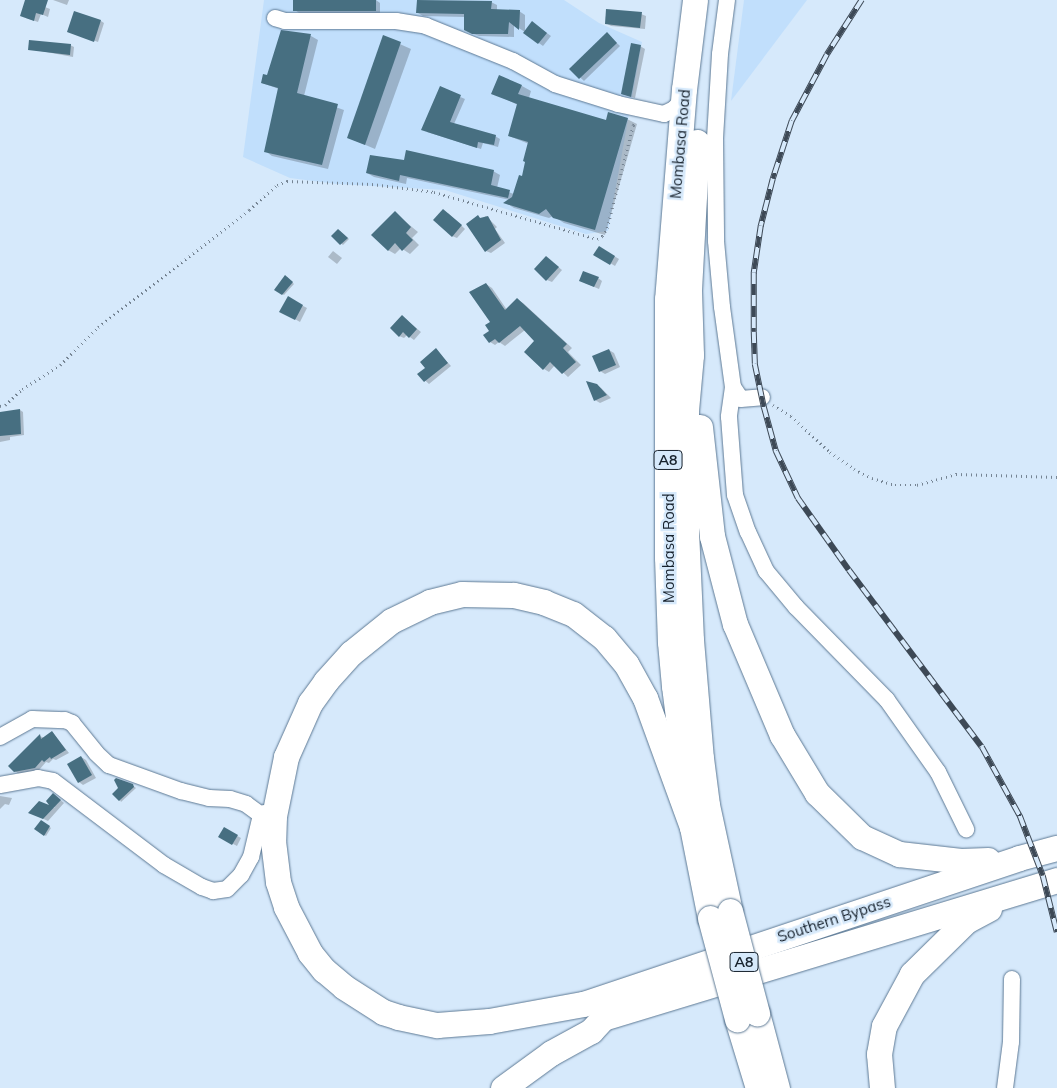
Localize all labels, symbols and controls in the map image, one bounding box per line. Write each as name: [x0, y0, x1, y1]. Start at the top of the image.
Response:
street label: Mombasa Road: [666, 89, 694, 199]
road number: A8: [653, 448, 683, 472]
street label: Mombasa Road: [660, 493, 678, 603]
street label: Southern Bypass: [775, 892, 893, 946]
road number: A8: [729, 950, 759, 974]

